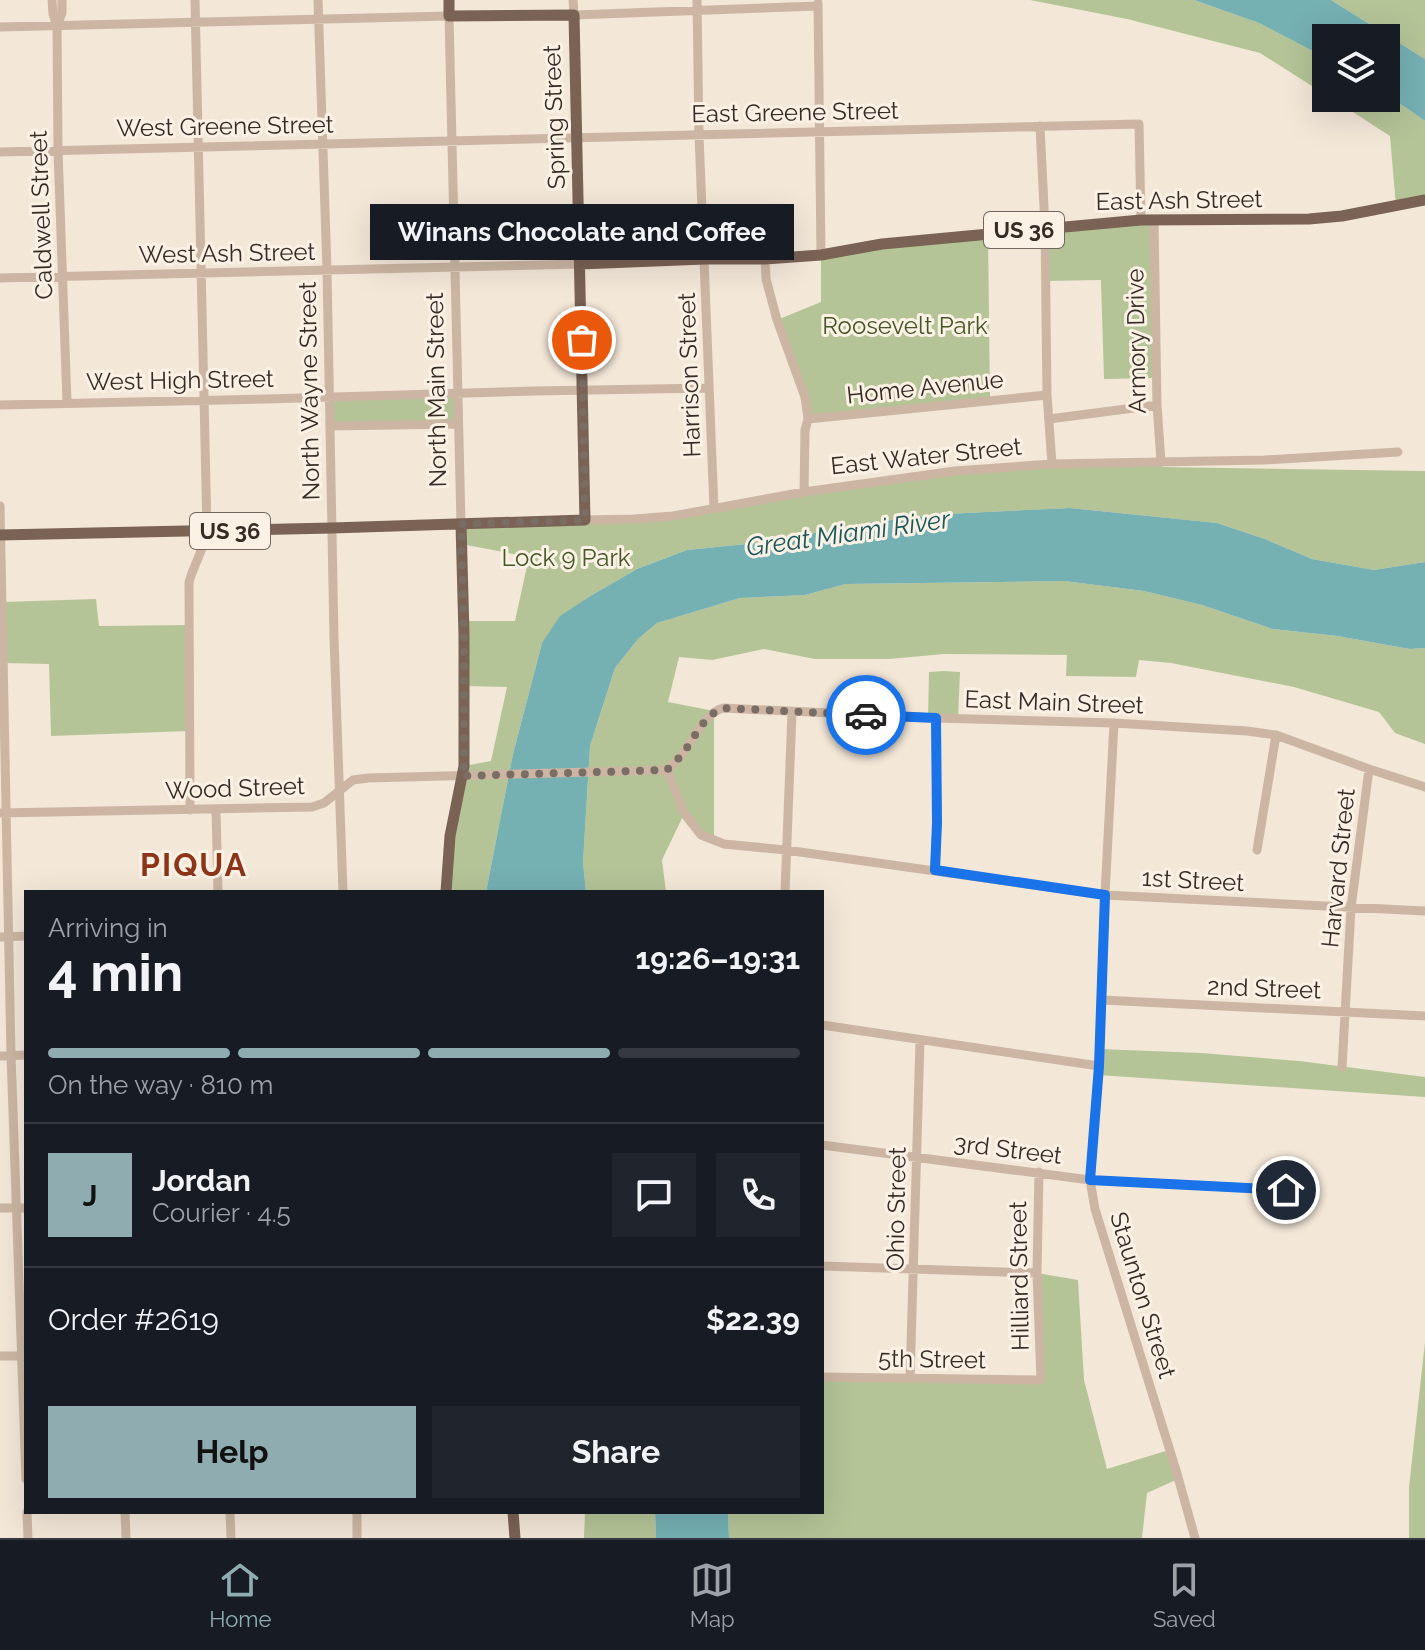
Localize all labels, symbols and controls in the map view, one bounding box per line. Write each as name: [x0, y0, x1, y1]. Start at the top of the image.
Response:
map controls: [1312, 24, 1400, 112]
button: layers: [1312, 24, 1400, 112]
street label: Spring Street: [537, 44, 571, 190]
street label: East Greene Street: [691, 96, 899, 128]
street label: West Greene Street: [116, 110, 334, 142]
street label: Caldwell Street: [24, 130, 58, 300]
street label: East Ash Street: [1095, 184, 1263, 216]
callout: Winans Chocolate and Coffee: [370, 204, 794, 260]
road number: US 36: [984, 212, 1064, 248]
text: Winans Chocolate and Coffee: [398, 217, 766, 247]
street label: West Ash Street: [138, 237, 316, 269]
street label: Armory Drive: [1120, 268, 1152, 414]
street label: North Wayne Street: [293, 281, 325, 501]
street label: North Main Street: [420, 292, 452, 488]
street label: Harrison Street: [672, 292, 706, 458]
pin: [548, 306, 616, 374]
park label: Roosevelt Park: [822, 311, 988, 340]
icon: bag: [560, 318, 604, 362]
street label: West High Street: [86, 364, 274, 396]
street label: Home Avenue: [845, 364, 1005, 410]
street label: East Water Street: [829, 432, 1023, 480]
water label: Great Miami River: [744, 504, 953, 562]
road number: US 36: [190, 513, 270, 549]
park label: Lock 9 Park: [501, 543, 631, 572]
courier: [826, 675, 906, 755]
street label: East Main Street: [964, 684, 1144, 720]
icon: car: [844, 693, 888, 737]
street label: Wood Street: [165, 771, 305, 805]
street label: Harvard Street: [1315, 787, 1361, 949]
district label: PIQUA: [140, 846, 248, 883]
street label: 1st Street: [1141, 863, 1245, 897]
text: Arriving in: [48, 913, 168, 943]
text: 19:26–19:31: [635, 941, 800, 976]
text: 4 min: [48, 942, 183, 1003]
street label: 2nd Street: [1206, 972, 1322, 1004]
text: On the way · 810 m: [48, 1070, 273, 1100]
street label: 3rd Street: [952, 1128, 1064, 1170]
street label: Ohio Street: [880, 1147, 912, 1271]
button: chat: [612, 1153, 696, 1237]
button: phone: [716, 1153, 800, 1237]
pin: [1252, 1156, 1320, 1224]
text: Jordan: [152, 1163, 251, 1198]
icon: home: [1264, 1168, 1308, 1212]
text: J: [83, 1178, 97, 1213]
text: Courier · 4.5: [152, 1198, 291, 1228]
street label: Hilliard Street: [1003, 1201, 1035, 1351]
street label: Staunton Street: [1104, 1208, 1182, 1382]
text: Order #2619: [48, 1302, 219, 1337]
text: $22.39: [706, 1302, 800, 1337]
street label: 5th Street: [878, 1344, 986, 1374]
button: Help: [48, 1406, 416, 1498]
button: Share: [432, 1406, 800, 1498]
tab: Home: [209, 1558, 271, 1632]
tab: Map: [690, 1558, 735, 1632]
tab: Saved: [1153, 1558, 1216, 1632]

